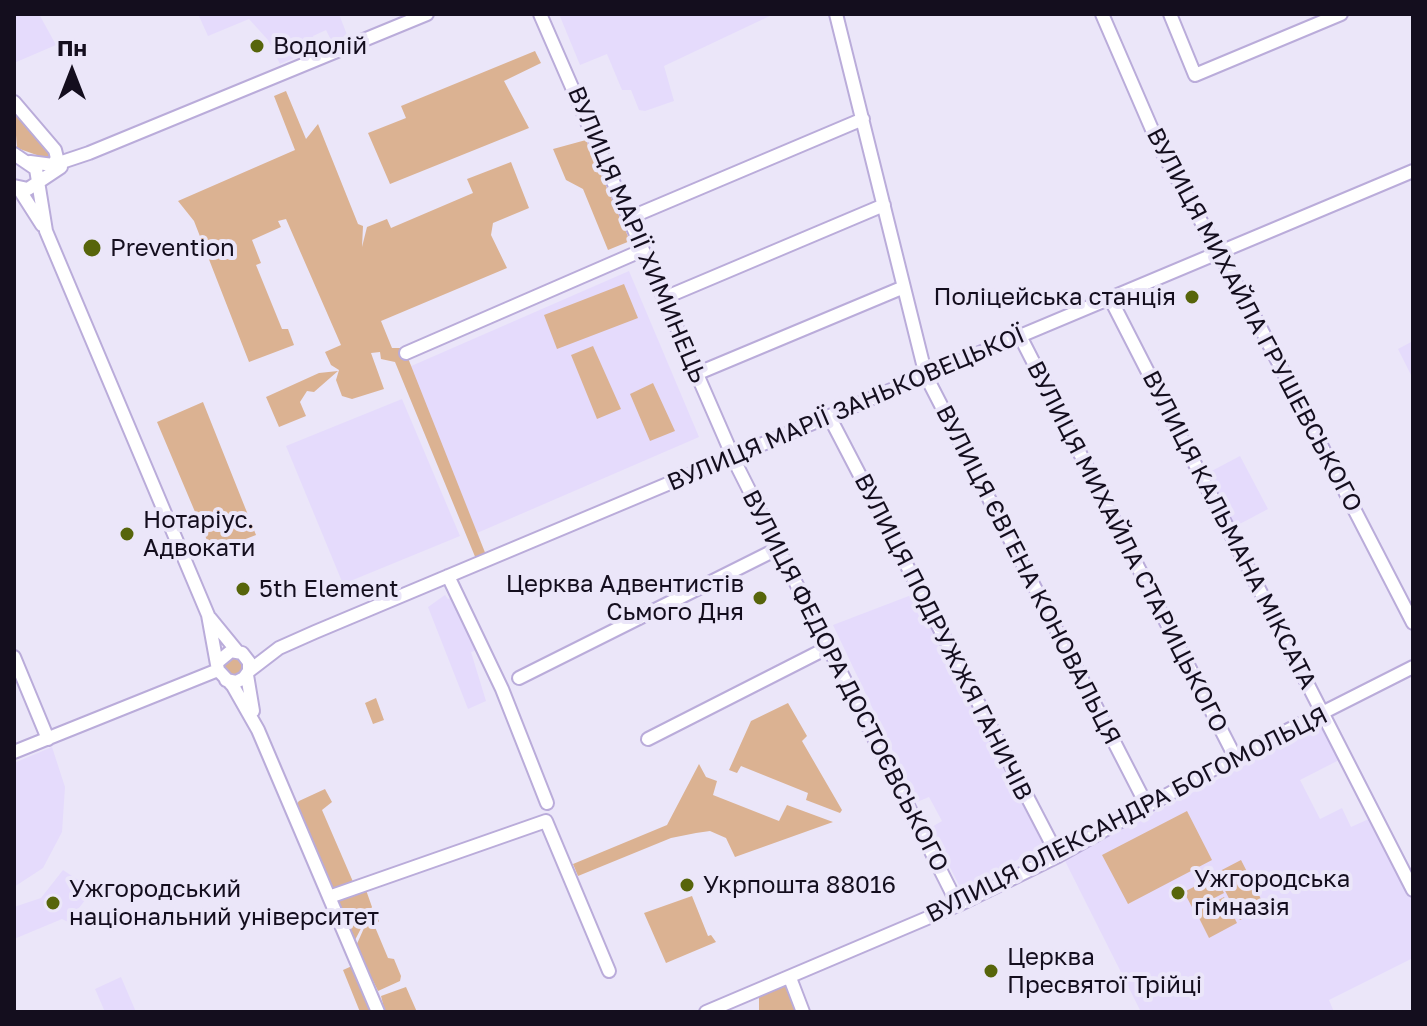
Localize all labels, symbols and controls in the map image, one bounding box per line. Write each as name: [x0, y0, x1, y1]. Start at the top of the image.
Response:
north arrow: [32, 32, 112, 112]
place label: Водолій: [273, 32, 367, 60]
text: Пн: [57, 34, 87, 61]
marker: Водолій: [248, 37, 266, 55]
street label: ВУЛИЦЯ МАРІЇ ХИМИНЕЦЬ: [561, 82, 713, 388]
street label: ВУЛИЦЯ МИХАЙЛА ГРУШЕВСЬКОГО: [1140, 123, 1368, 517]
place label: Prevention: [110, 234, 235, 262]
marker: Prevention: [81, 237, 103, 259]
place label: Поліцейська станція: [934, 283, 1176, 311]
marker: Поліцейська станція: [1183, 288, 1201, 306]
street label: ВУЛИЦЯ МАРІЇ ЗАНЬКОВЕЦЬКОЇ: [663, 321, 1029, 497]
street label: ВУЛИЦЯ МИХАЙЛА СТАРИЦЬКОГО: [1020, 357, 1234, 737]
street label: ВУЛИЦЯ КАЛЬМАНА МІКСАТА: [1136, 366, 1322, 694]
street label: ВУЛИЦЯ ЄВГЕНА КОНОВАЛЬЦЯ: [930, 400, 1126, 750]
street label: ВУЛИЦЯ ПОДРУЖЖЯ ГАНИЧІВ: [848, 469, 1038, 805]
street label: ВУЛИЦЯ ФЕДОРА ДОСТОЄВСЬКОГО: [736, 485, 954, 877]
place label: Нотаріус. Адвокати: [143, 506, 255, 562]
marker: Нотаріус. Адвокати: [118, 525, 136, 543]
place label: Церква Адвентистів Сьмого Дня: [506, 570, 744, 626]
place label: 5th Element: [259, 575, 399, 603]
marker: 5th Element: [234, 580, 252, 598]
marker: Церква Адвентистів Сьмого Дня: [751, 589, 769, 607]
street label: ВУЛИЦЯ ОЛЕКСАНДРА БОГОМОЛЬЦЯ: [922, 701, 1332, 929]
place label: Ужгородська гімназія: [1194, 865, 1350, 921]
place label: Укрпошта 88016: [703, 871, 896, 899]
place label: Ужгородський національний університет: [69, 875, 379, 931]
marker: Укрпошта 88016: [678, 876, 696, 894]
marker: Ужгородська гімназія: [1169, 884, 1187, 902]
marker: Ужгородський національний університет: [44, 894, 62, 912]
place label: Церква Пресвятої Трійці: [1007, 943, 1202, 999]
marker: Церква Пресвятої Трійці: [982, 962, 1000, 980]

